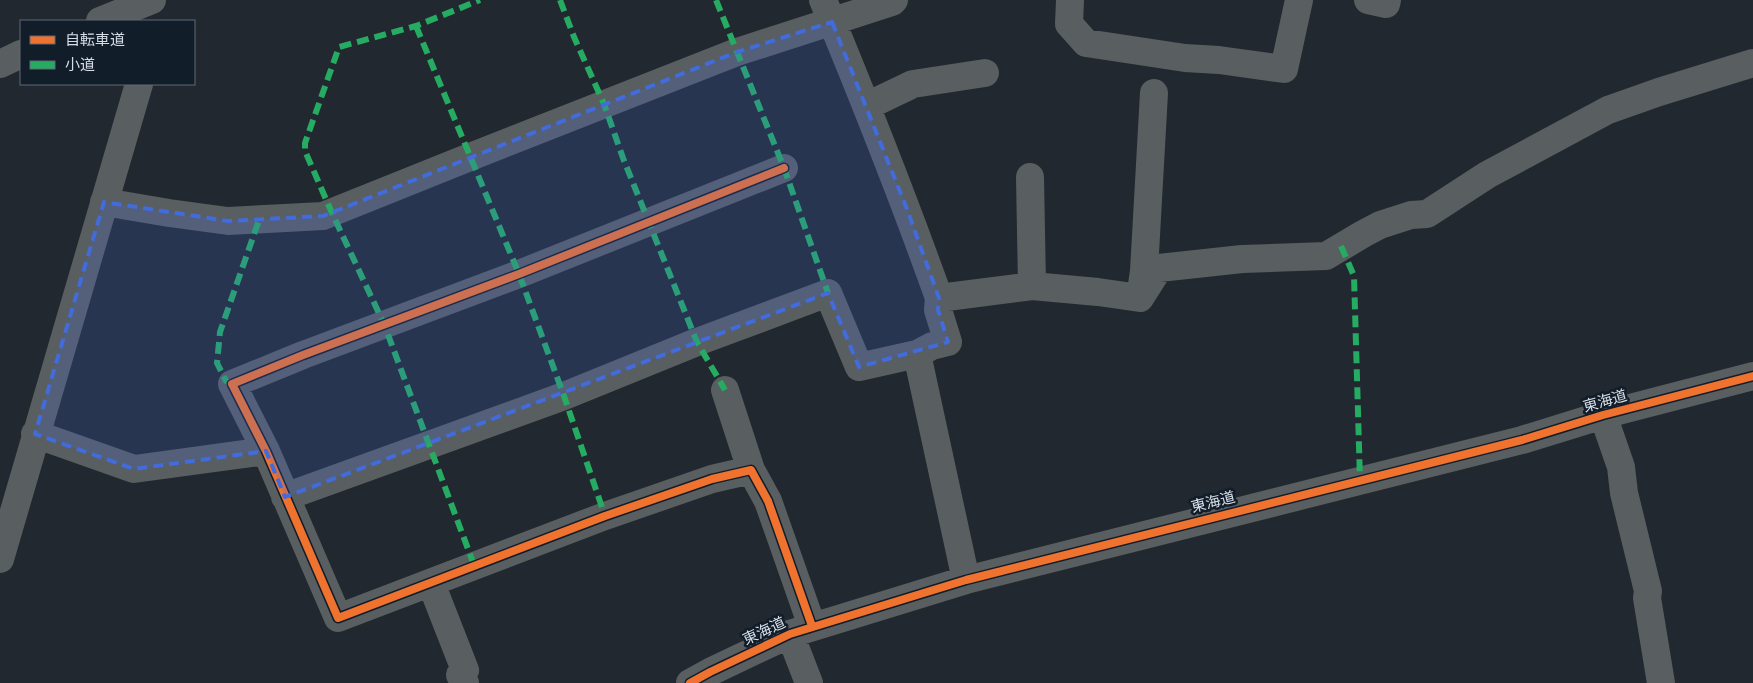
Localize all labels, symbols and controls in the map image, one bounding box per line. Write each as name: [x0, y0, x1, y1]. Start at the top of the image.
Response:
legend: [20, 20, 195, 85]
text: 自転車道: [65, 31, 125, 49]
text: 小道: [65, 56, 95, 74]
street label: 東海道: [1581, 386, 1629, 416]
street label: 東海道: [1189, 488, 1237, 516]
street label: 東海道: [740, 613, 788, 649]

